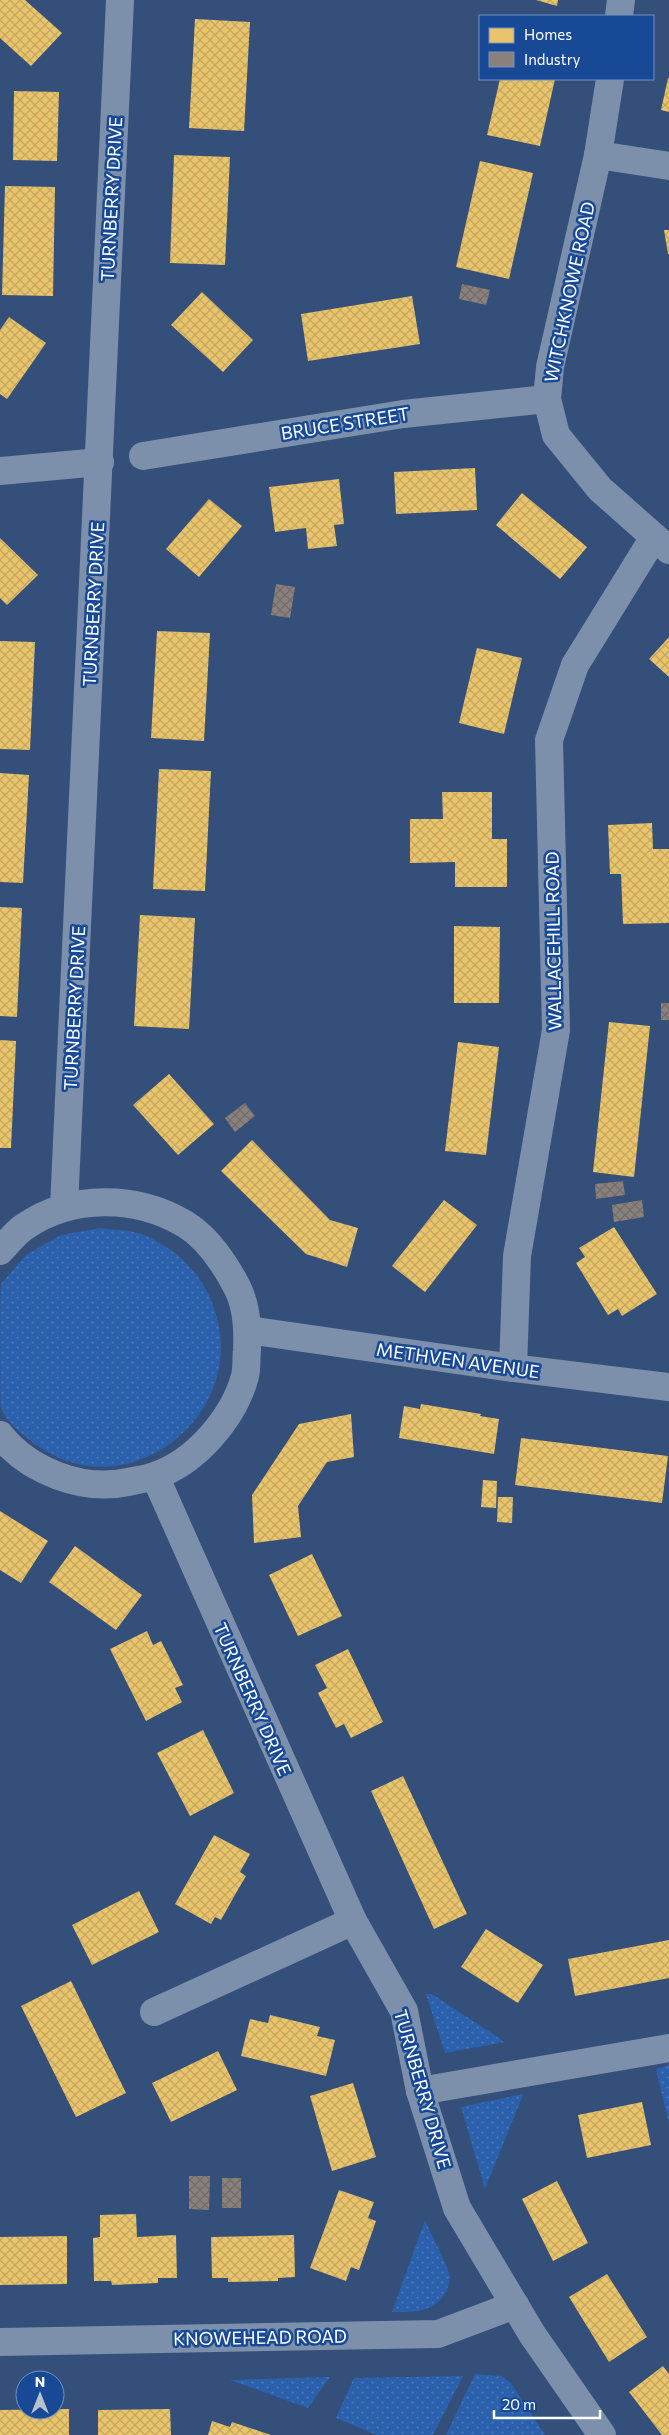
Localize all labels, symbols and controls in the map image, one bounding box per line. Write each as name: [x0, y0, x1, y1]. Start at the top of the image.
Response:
legend: [479, 15, 654, 80]
text: Homes: [524, 25, 572, 43]
text: Industry: [524, 50, 581, 68]
street label: TURNBERRY DRIVE: [96, 116, 126, 282]
street label: WITCHKNOWE ROAD: [539, 200, 599, 384]
street label: BRUCE STREET: [279, 402, 411, 444]
street label: TURNBERRY DRIVE: [78, 521, 108, 687]
street label: WALLACEHILL ROAD: [540, 851, 566, 1031]
street label: TURNBERRY DRIVE: [59, 925, 89, 1091]
street label: METHVEN AVENUE: [375, 1338, 541, 1382]
street label: TURNBERRY DRIVE: [209, 1619, 297, 1779]
street label: TURNBERRY DRIVE: [390, 2007, 456, 2171]
street label: KNOWEHEAD ROAD: [173, 2324, 347, 2350]
north arrow: [15, 2370, 65, 2420]
text: N: [35, 2373, 45, 2390]
scale bar: [494, 2388, 600, 2420]
text: 20 m: [502, 2395, 536, 2413]

